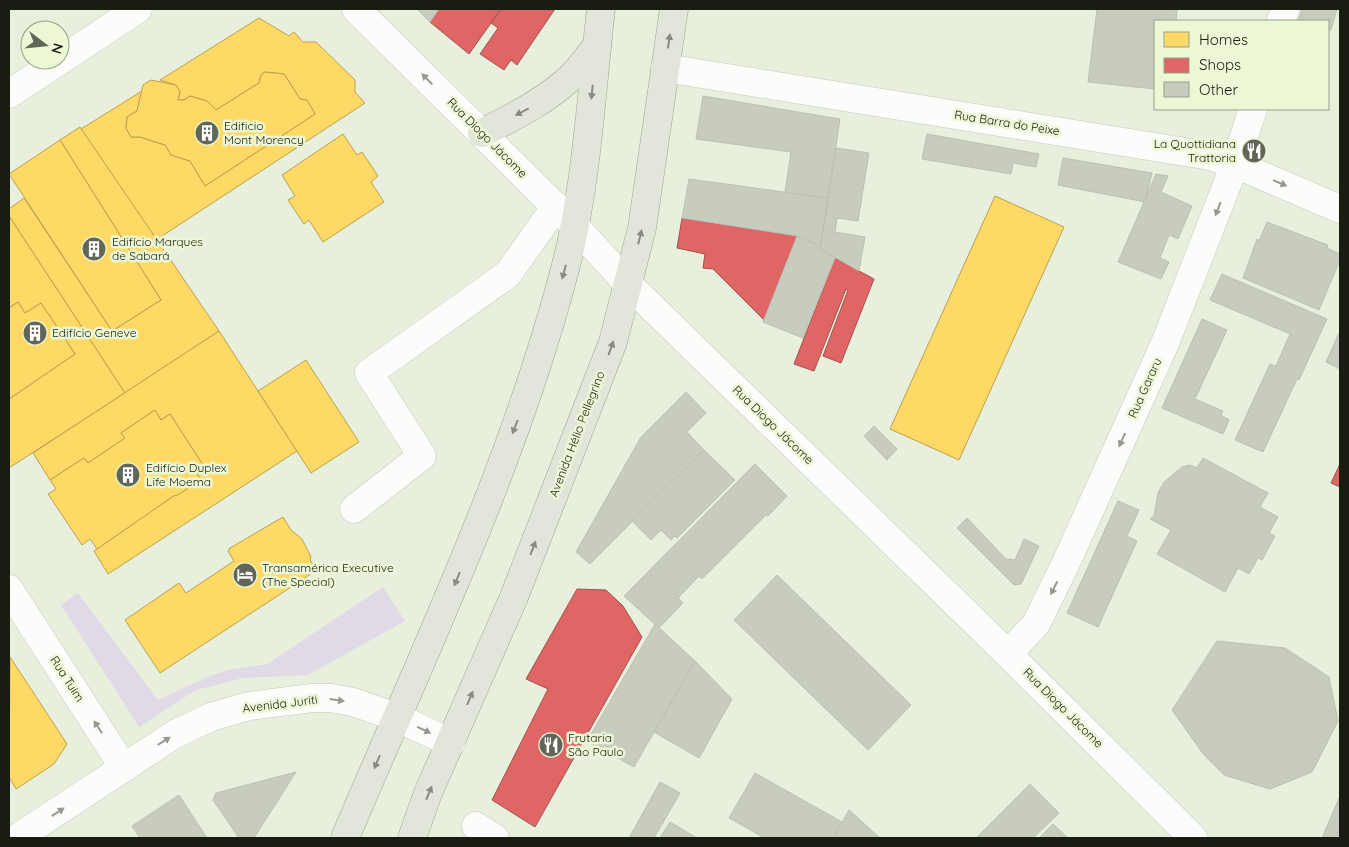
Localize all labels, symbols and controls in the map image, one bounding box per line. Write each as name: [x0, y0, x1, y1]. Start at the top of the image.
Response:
north arrow: [20, 20, 70, 70]
legend: [1154, 20, 1329, 110]
text: Homes: [1199, 30, 1248, 49]
one-way arrow: [665, 33, 673, 49]
text: N: [47, 41, 68, 56]
text: Shops: [1199, 55, 1241, 74]
one-way arrow: [421, 73, 433, 85]
text: Other: [1199, 80, 1239, 99]
one-way arrow: [588, 84, 596, 100]
street label: Rua Diogo Jácome: [444, 95, 531, 181]
street label: Rua Barra do Peixe: [953, 107, 1061, 138]
one-way arrow: [515, 108, 529, 116]
place label: Edificio Mont Morency: [224, 118, 304, 147]
building icon: Edificio Mont Morency: [194, 120, 220, 146]
place label: La Quottidiana Trattoria: [1154, 136, 1236, 165]
restaurant icon: La Quottidiana Trattoria: [1241, 138, 1267, 164]
one-way arrow: [1273, 179, 1288, 187]
one-way arrow: [1213, 202, 1221, 216]
one-way arrow: [636, 229, 644, 244]
place label: Edifício Marques de Sabará: [112, 234, 203, 263]
building icon: Edifício Marques de Sabará: [81, 236, 107, 262]
one-way arrow: [559, 264, 567, 279]
building icon: Edifício Geneve: [22, 320, 48, 346]
place label: Edifício Geneve: [52, 325, 137, 340]
one-way arrow: [607, 340, 615, 355]
street label: Rua Gararu: [1125, 355, 1164, 420]
street label: Avenida Hélio Pellegrino: [546, 369, 608, 499]
street label: Rua Diogo Jácome: [730, 382, 817, 467]
one-way arrow: [511, 420, 519, 435]
one-way arrow: [1117, 433, 1125, 447]
place label: Edifício Duplex Life Moema: [146, 460, 227, 489]
building icon: Edifício Duplex Life Moema: [115, 462, 141, 488]
one-way arrow: [529, 540, 537, 555]
place label: Transamérica Executive (The Special): [262, 560, 394, 589]
hotel icon: Transamérica Executive (The Special): [232, 562, 258, 588]
one-way arrow: [453, 572, 461, 586]
one-way arrow: [1050, 580, 1058, 595]
street label: Rua Tuim: [47, 653, 88, 704]
street label: Rua Diogo Jácome: [1020, 665, 1107, 751]
street label: Avenida Juriti: [242, 691, 318, 716]
one-way arrow: [467, 691, 475, 705]
one-way arrow: [329, 696, 345, 704]
one-way arrow: [93, 721, 103, 734]
one-way arrow: [416, 726, 431, 734]
place label: Frutaria São Paulo: [568, 730, 624, 759]
restaurant icon: Frutaria São Paulo: [538, 732, 564, 758]
one-way arrow: [158, 736, 171, 745]
one-way arrow: [373, 755, 381, 769]
one-way arrow: [425, 785, 433, 800]
one-way arrow: [51, 807, 64, 816]

